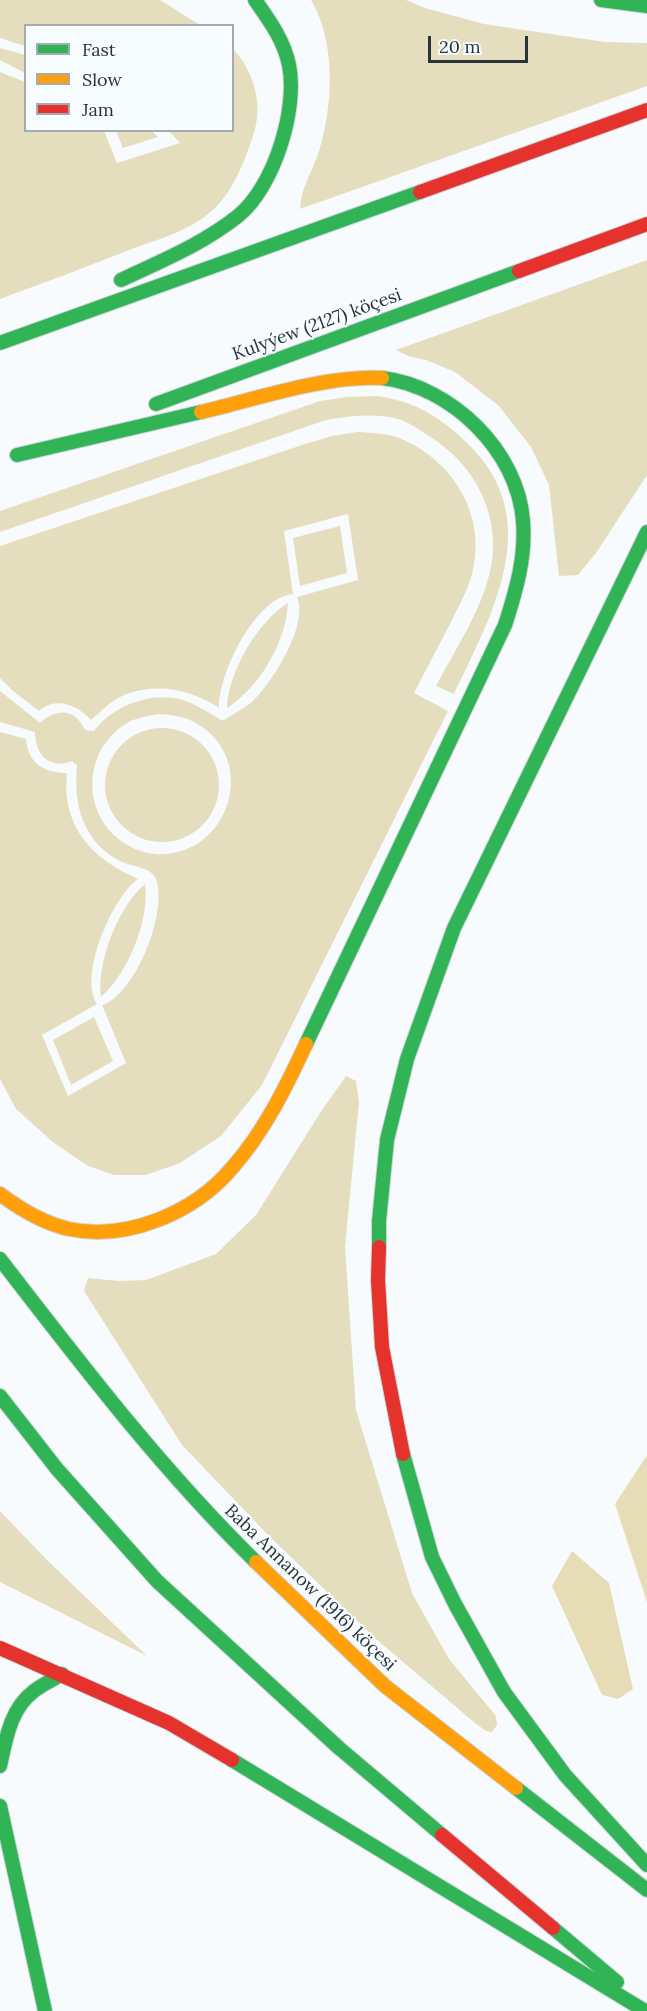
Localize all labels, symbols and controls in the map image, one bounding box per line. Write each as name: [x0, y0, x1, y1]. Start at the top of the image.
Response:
legend: [24, 24, 234, 132]
scale bar: [431, 24, 532, 62]
text: 20 m: [439, 35, 481, 58]
text: Fast: [82, 38, 116, 61]
text: Slow: [82, 68, 122, 91]
text: Jam: [82, 98, 114, 121]
street label: Kulyýew (2127) köçesi: [230, 284, 404, 366]
street label: Baba Annanow (1916) köçesi: [220, 1500, 400, 1676]

